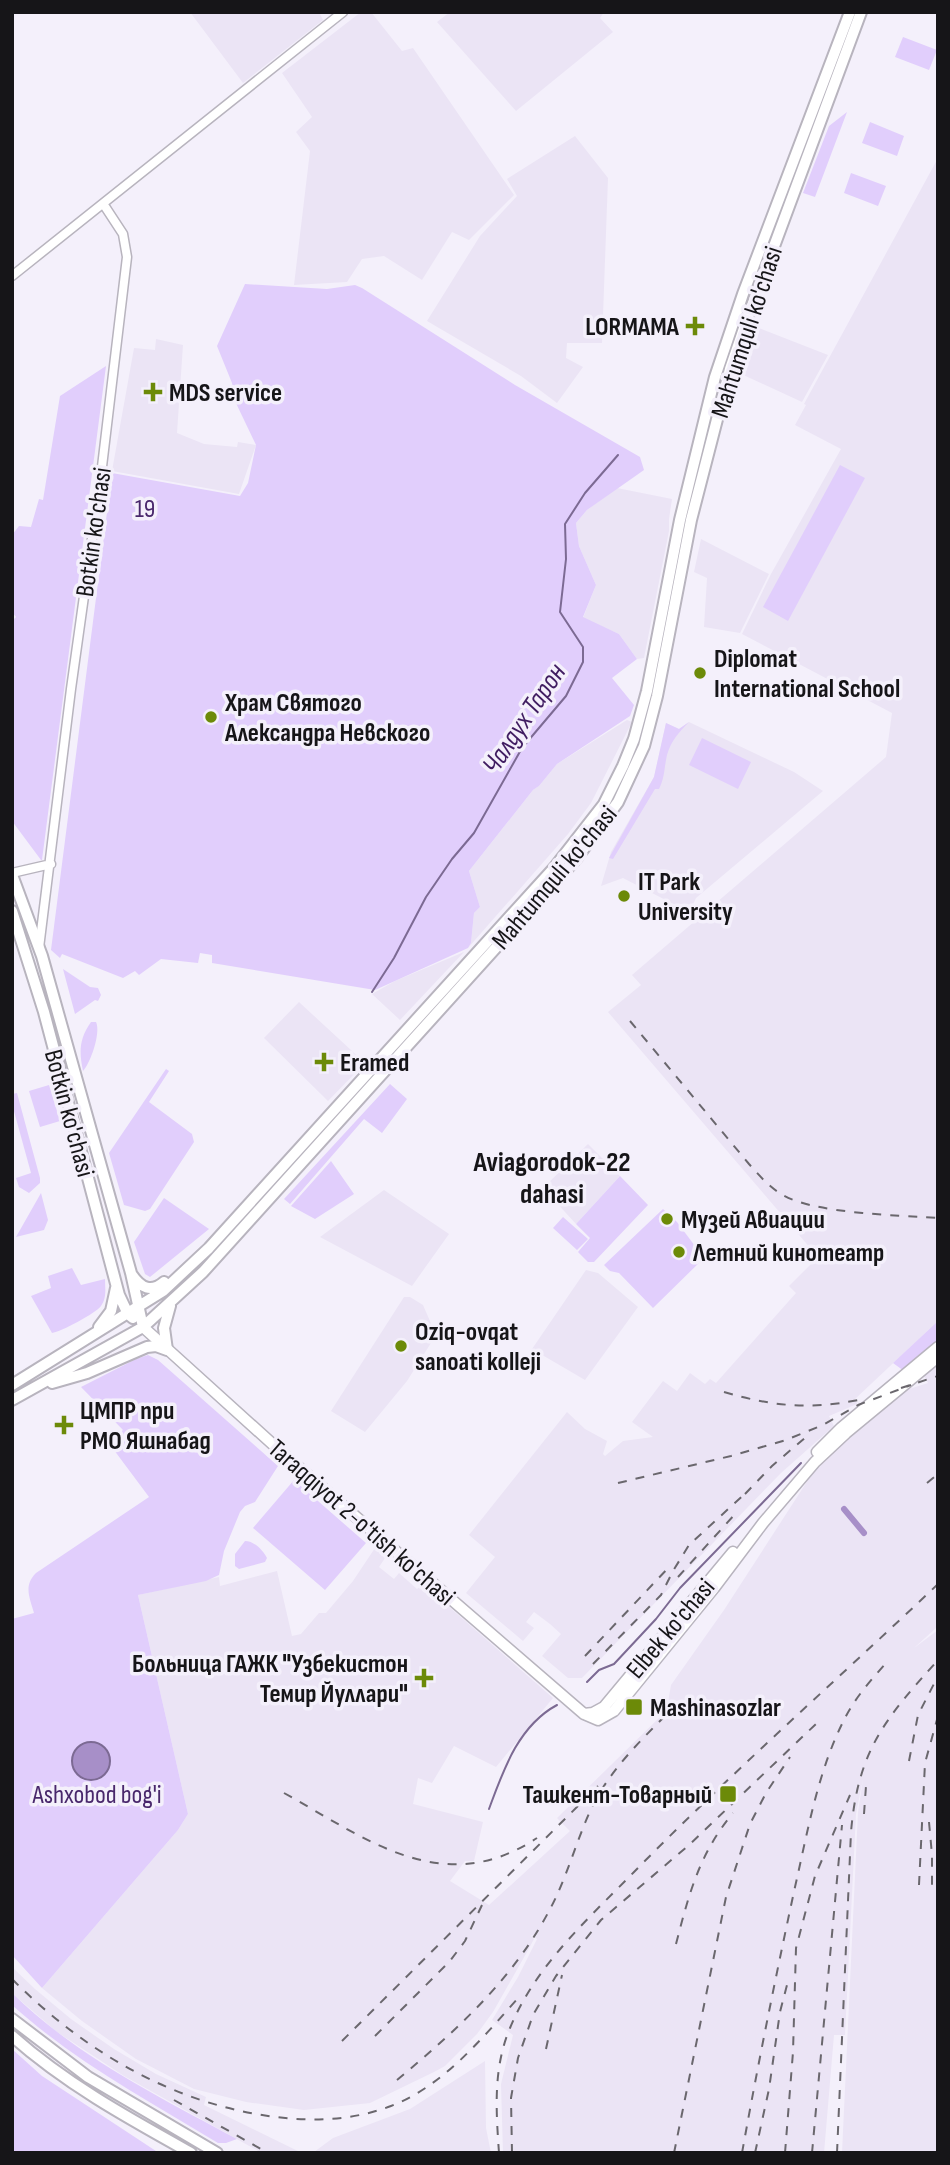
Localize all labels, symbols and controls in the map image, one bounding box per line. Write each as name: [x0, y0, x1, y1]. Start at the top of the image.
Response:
street label: Mahtumquli ko'chasi: [705, 243, 790, 422]
place label: LORMAMA: [585, 312, 680, 343]
marker: LORMAMA: [685, 316, 705, 336]
place label: MDS service: [169, 378, 282, 409]
marker: MDS service: [143, 382, 163, 402]
street label: Botkin ko'chasi: [70, 465, 119, 599]
park label: 19: [135, 494, 155, 525]
place label: Diplomat International School: [714, 644, 900, 705]
water label: Чалдух Тарон: [475, 657, 573, 780]
marker: Diplomat International School: [692, 665, 708, 681]
place label: Храм Святого Александра Невского: [224, 688, 430, 749]
marker: Храм Святого Александра Невского: [203, 709, 219, 725]
street label: Mahtumquli ko'chasi: [486, 800, 624, 956]
place label: IT Park University: [638, 867, 733, 928]
marker: IT Park University: [616, 888, 632, 904]
street label: Botkin ko'chasi: [37, 1046, 100, 1180]
place label: Eramed: [340, 1048, 409, 1079]
marker: Eramed: [314, 1052, 334, 1072]
district label: Aviagorodok-22 dahasi: [473, 1146, 630, 1211]
place label: Музей Авиации: [681, 1205, 825, 1236]
marker: Музей Авиации: [659, 1211, 675, 1227]
place label: Летний кинотеатр: [692, 1238, 884, 1269]
marker: Летний кинотеатр: [671, 1244, 687, 1260]
place label: Oziq-ovqat sanoati kolleji: [415, 1317, 541, 1378]
marker: Oziq-ovqat sanoati kolleji: [393, 1338, 409, 1354]
place label: ЦМПР при РМО Яшнабад: [80, 1396, 211, 1457]
marker: ЦМПР при РМО Яшнабад: [54, 1415, 74, 1435]
street label: Taraqqiyot 2-o'tish ko'chasi: [261, 1433, 461, 1613]
street label: Elbek ko'chasi: [620, 1573, 722, 1685]
place label: Больница ГАЖК "Узбекистон Темир Йуллари": [132, 1649, 408, 1710]
marker: Больница ГАЖК "Узбекистон Темир Йуллари": [414, 1668, 434, 1688]
place label: Mashinasozlar: [650, 1693, 781, 1724]
marker: Mashinasozlar: [624, 1697, 644, 1717]
park label: Ashxobod bog'i: [31, 1780, 162, 1811]
place label: Ташкент-Товарный: [523, 1780, 712, 1811]
marker: Ташкент-Товарный: [718, 1784, 738, 1804]

